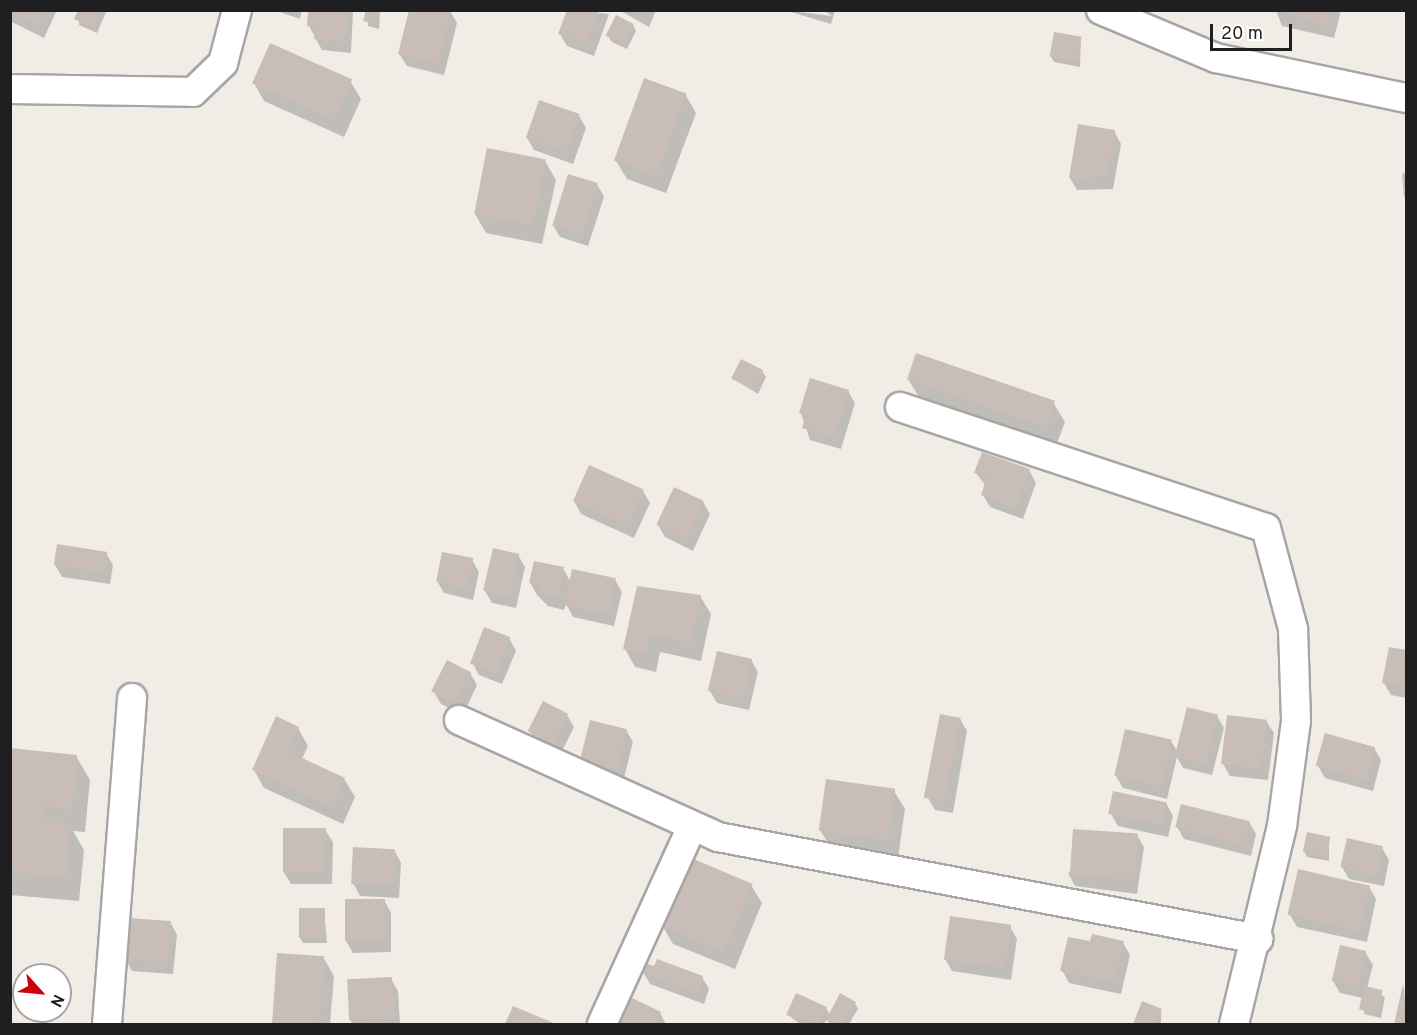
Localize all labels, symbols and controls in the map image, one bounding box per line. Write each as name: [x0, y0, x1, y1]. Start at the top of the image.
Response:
scale bar: [1213, 12, 1296, 50]
text: 20 m: [1221, 23, 1263, 46]
north arrow: [12, 963, 72, 1023]
text: N: [45, 991, 68, 1010]

